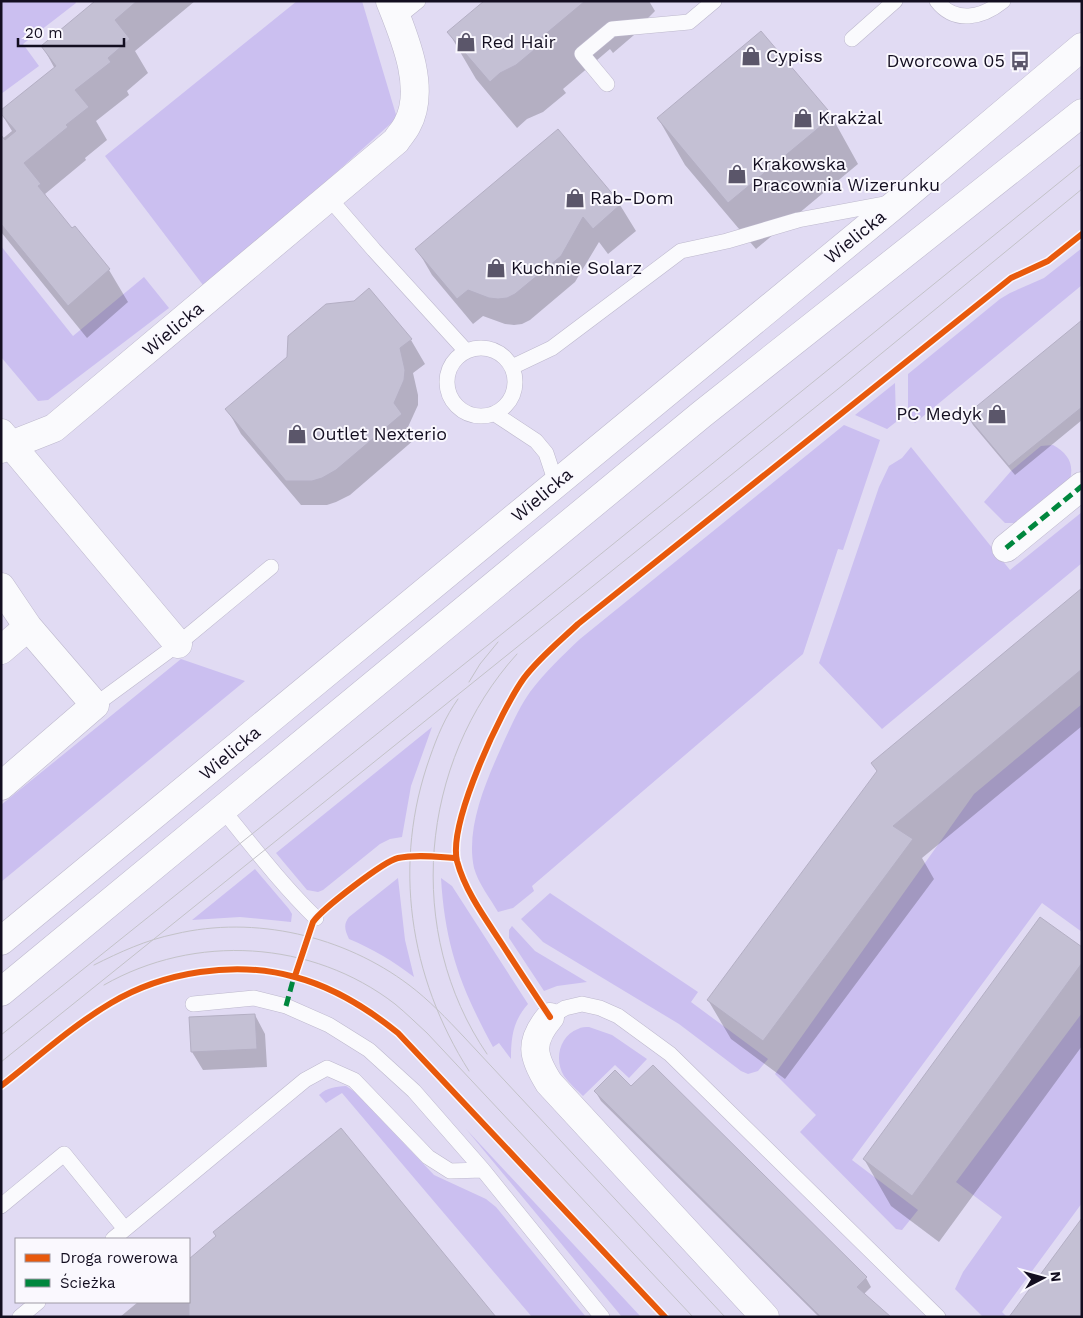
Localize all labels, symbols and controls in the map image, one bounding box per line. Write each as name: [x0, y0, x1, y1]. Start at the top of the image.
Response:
scale bar: [18, 15, 124, 47]
text: 20 m: [25, 24, 63, 42]
shop icon: Red Hair: [455, 31, 477, 53]
place label: Red Hair: [481, 31, 556, 52]
shop icon: Cypiss: [740, 45, 762, 67]
place label: Cypiss: [766, 45, 823, 66]
place label: Dworcowa 05: [887, 50, 1005, 71]
bus stop icon: Dworcowa 05: [1009, 50, 1031, 72]
shop icon: Krakżal: [792, 107, 814, 129]
place label: Krakżal: [818, 107, 883, 128]
place label: Krakowska Pracownia Wizerunku: [752, 153, 940, 195]
shop icon: Krakowska Pracownia Wizerunku: [726, 163, 748, 185]
shop icon: Rab-Dom: [564, 187, 586, 209]
place label: Rab-Dom: [590, 187, 674, 208]
street label: Wielicka: [820, 205, 890, 268]
shop icon: Kuchnie Solarz: [485, 257, 507, 279]
place label: Kuchnie Solarz: [511, 257, 642, 278]
street label: Wielicka: [138, 297, 207, 360]
place label: PC Medyk: [896, 403, 982, 424]
shop icon: PC Medyk: [986, 403, 1008, 425]
shop icon: Outlet Nexterio: [286, 423, 308, 445]
place label: Outlet Nexterio: [312, 423, 447, 444]
street label: Wielicka: [507, 463, 576, 526]
street label: Wielicka: [195, 721, 264, 784]
legend: [15, 1238, 190, 1303]
text: Droga rowerowa: [60, 1249, 178, 1267]
north arrow: [1018, 1253, 1068, 1303]
text: N: [1047, 1271, 1064, 1283]
text: Ścieżka: [60, 1273, 116, 1292]

